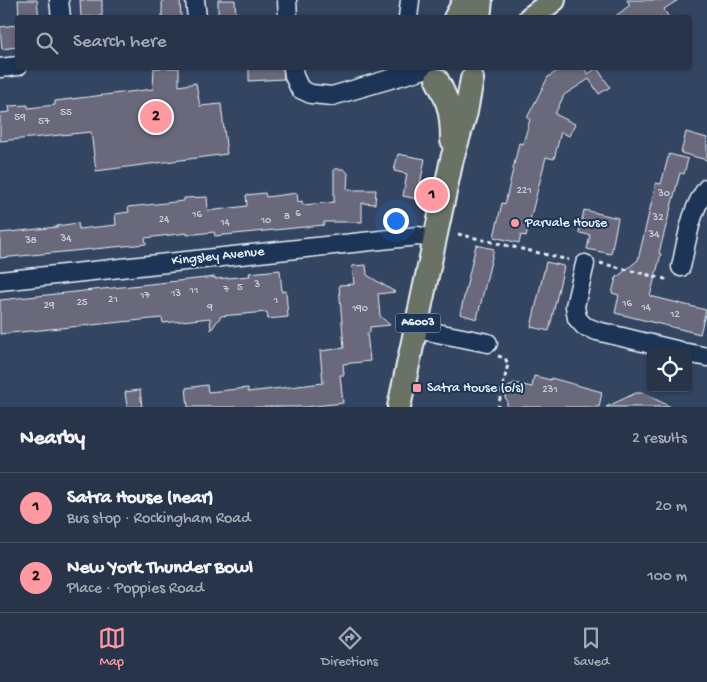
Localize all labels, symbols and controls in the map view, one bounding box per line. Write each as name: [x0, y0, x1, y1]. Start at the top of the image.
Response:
search box: [15, 15, 692, 70]
icon: search: [33, 29, 61, 57]
text: Search here: [73, 31, 167, 54]
pin: 2: [140, 98, 172, 136]
house number: 55: [60, 107, 72, 119]
house number: 59: [14, 112, 26, 124]
house number: 57: [38, 116, 50, 128]
pin: 1: [416, 176, 448, 214]
house number: 221: [516, 185, 532, 197]
house number: 30: [657, 188, 670, 200]
house number: 6: [295, 208, 301, 220]
your location: [383, 208, 409, 234]
house number: 16: [191, 209, 202, 221]
house number: 8: [284, 211, 290, 223]
house number: 32: [651, 212, 664, 224]
house number: 24: [159, 214, 170, 226]
house number: 10: [260, 215, 271, 227]
place label: Parvale House: [524, 215, 608, 232]
house number: 14: [219, 217, 231, 229]
marker: Parvale House: [509, 217, 521, 229]
house number: 34: [648, 229, 660, 241]
house number: 34: [60, 233, 72, 245]
house number: 38: [24, 235, 37, 247]
street label: Kingsley Avenue: [171, 244, 266, 270]
house number: 3: [253, 279, 260, 291]
house number: 5: [237, 282, 243, 294]
house number: 7: [222, 284, 229, 296]
house number: 11: [189, 285, 198, 297]
house number: 13: [170, 288, 181, 300]
house number: 17: [139, 290, 150, 302]
house number: 21: [108, 294, 118, 306]
house number: 1: [273, 295, 278, 307]
house number: 25: [76, 297, 88, 309]
house number: 16: [621, 298, 632, 310]
house number: 29: [44, 300, 55, 312]
house number: 9: [206, 302, 213, 314]
house number: 14: [640, 302, 652, 314]
house number: 190: [351, 303, 368, 315]
house number: 12: [669, 309, 681, 321]
road number: A6003: [396, 314, 440, 332]
map controls: [647, 347, 692, 392]
button: locate: [647, 347, 692, 392]
place label: Satra House (o/s): [427, 380, 524, 397]
marker: Satra House (o/s): [411, 382, 423, 394]
house number: 231: [542, 384, 558, 396]
text: Nearby: [20, 427, 85, 452]
text: 2 results: [632, 430, 687, 449]
text: Satra House (near): [67, 487, 214, 510]
text: 1: [33, 498, 39, 517]
text: 20 m: [655, 498, 687, 517]
text: Bus stop · Rockingham Road: [67, 510, 251, 529]
text: New York Thunder Bowl: [67, 557, 253, 580]
text: 2: [32, 568, 40, 587]
text: 100 m: [647, 568, 687, 587]
text: Place · Poppies Road: [67, 580, 204, 599]
tab: Map: [98, 624, 126, 671]
tab: Directions: [321, 624, 378, 671]
tab: Saved: [573, 624, 609, 671]

